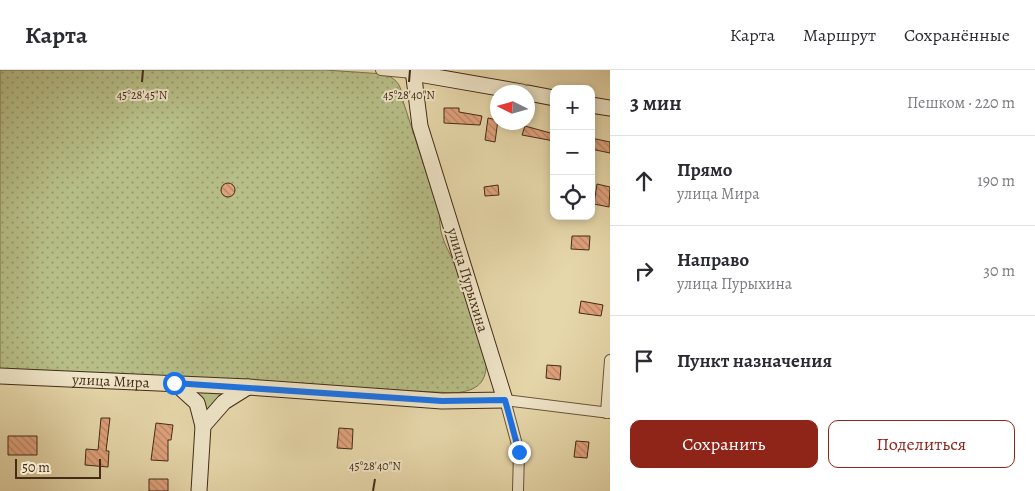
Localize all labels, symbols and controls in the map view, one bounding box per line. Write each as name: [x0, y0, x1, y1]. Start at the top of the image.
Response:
text: Карта: [25, 19, 87, 51]
text: Карта: [730, 23, 775, 47]
text: Маршрут: [803, 23, 876, 47]
text: Сохранённые: [904, 23, 1010, 47]
north arrow: [490, 85, 535, 130]
map controls: [550, 85, 595, 220]
button: +: [550, 85, 595, 130]
text: 45°28'45"N: [117, 87, 168, 103]
text: 45°28'40"N: [383, 87, 435, 103]
text: 3 мин: [630, 89, 682, 117]
text: Пешком · 220 m: [907, 92, 1015, 114]
button: −: [550, 130, 595, 175]
text: Прямо: [677, 157, 732, 183]
icon: ahead: [630, 167, 658, 195]
text: 190 m: [977, 170, 1015, 192]
button: locate: [550, 175, 595, 220]
text: улица Мира: [677, 183, 760, 205]
street label: улица Пурыхина: [442, 224, 493, 335]
text: Направо: [677, 247, 749, 273]
icon: right: [630, 257, 658, 285]
text: 30 m: [983, 260, 1015, 282]
text: улица Пурыхина: [677, 273, 792, 295]
icon: arrive: [630, 347, 658, 375]
text: Пункт назначения: [677, 348, 832, 374]
street label: улица Мира: [71, 369, 150, 393]
route start: [163, 372, 186, 395]
button: Сохранить: [630, 420, 818, 468]
button: Поделиться: [828, 420, 1015, 468]
route end: [508, 441, 531, 464]
scale bar: [15, 456, 101, 479]
text: 50 m: [22, 458, 50, 477]
text: 45°28'40"N: [349, 458, 401, 474]

